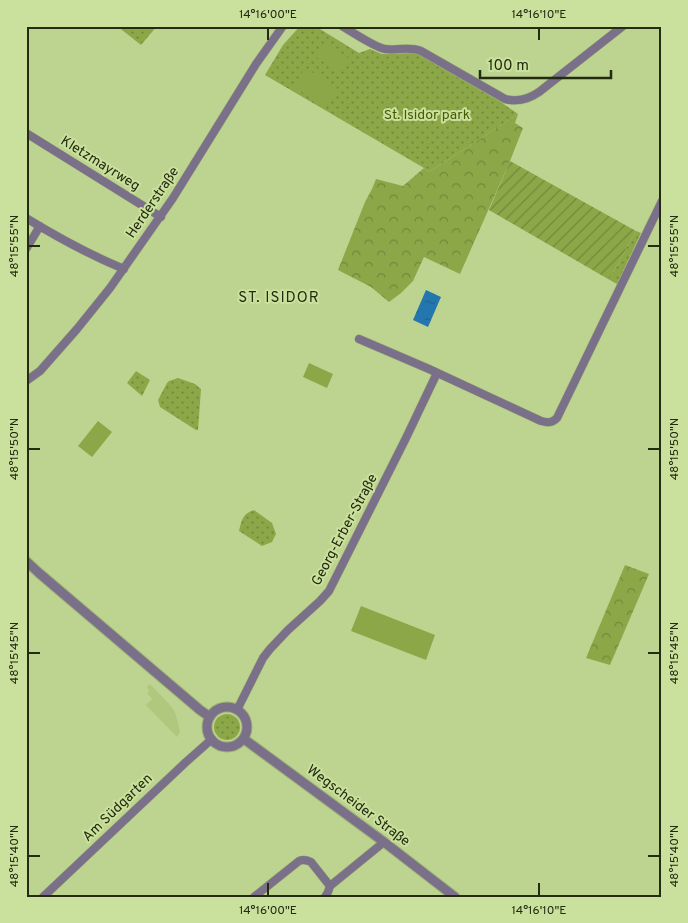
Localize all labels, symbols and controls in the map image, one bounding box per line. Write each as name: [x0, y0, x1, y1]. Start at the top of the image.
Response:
text: 14°16'00"E: [239, 7, 297, 23]
text: 14°16'10"E: [511, 7, 567, 23]
scale bar: [480, 48, 612, 80]
text: 100 m: [488, 57, 529, 76]
park label: St. Isidor park: [384, 107, 470, 124]
street label: Kletzmayrweg: [57, 133, 143, 195]
street label: Herderstraße: [123, 164, 183, 242]
text: 48°15'55"N: [7, 215, 23, 277]
text: 48°15'55"N: [667, 215, 683, 277]
district label: ST. ISIDOR: [238, 289, 320, 308]
text: 48°15'50"N: [7, 418, 23, 480]
text: 48°15'50"N: [667, 418, 683, 480]
street label: Georg-Erber-Straße: [308, 471, 382, 589]
text: 48°15'45"N: [7, 622, 23, 684]
text: 48°15'45"N: [667, 622, 683, 684]
street label: Wegscheider Straße: [303, 762, 413, 850]
street label: Am Südgarten: [79, 770, 157, 846]
text: 48°15'40"N: [7, 825, 23, 887]
text: 48°15'40"N: [667, 825, 683, 887]
text: 14°16'00"E: [239, 903, 297, 919]
text: 14°16'10"E: [511, 903, 567, 919]

